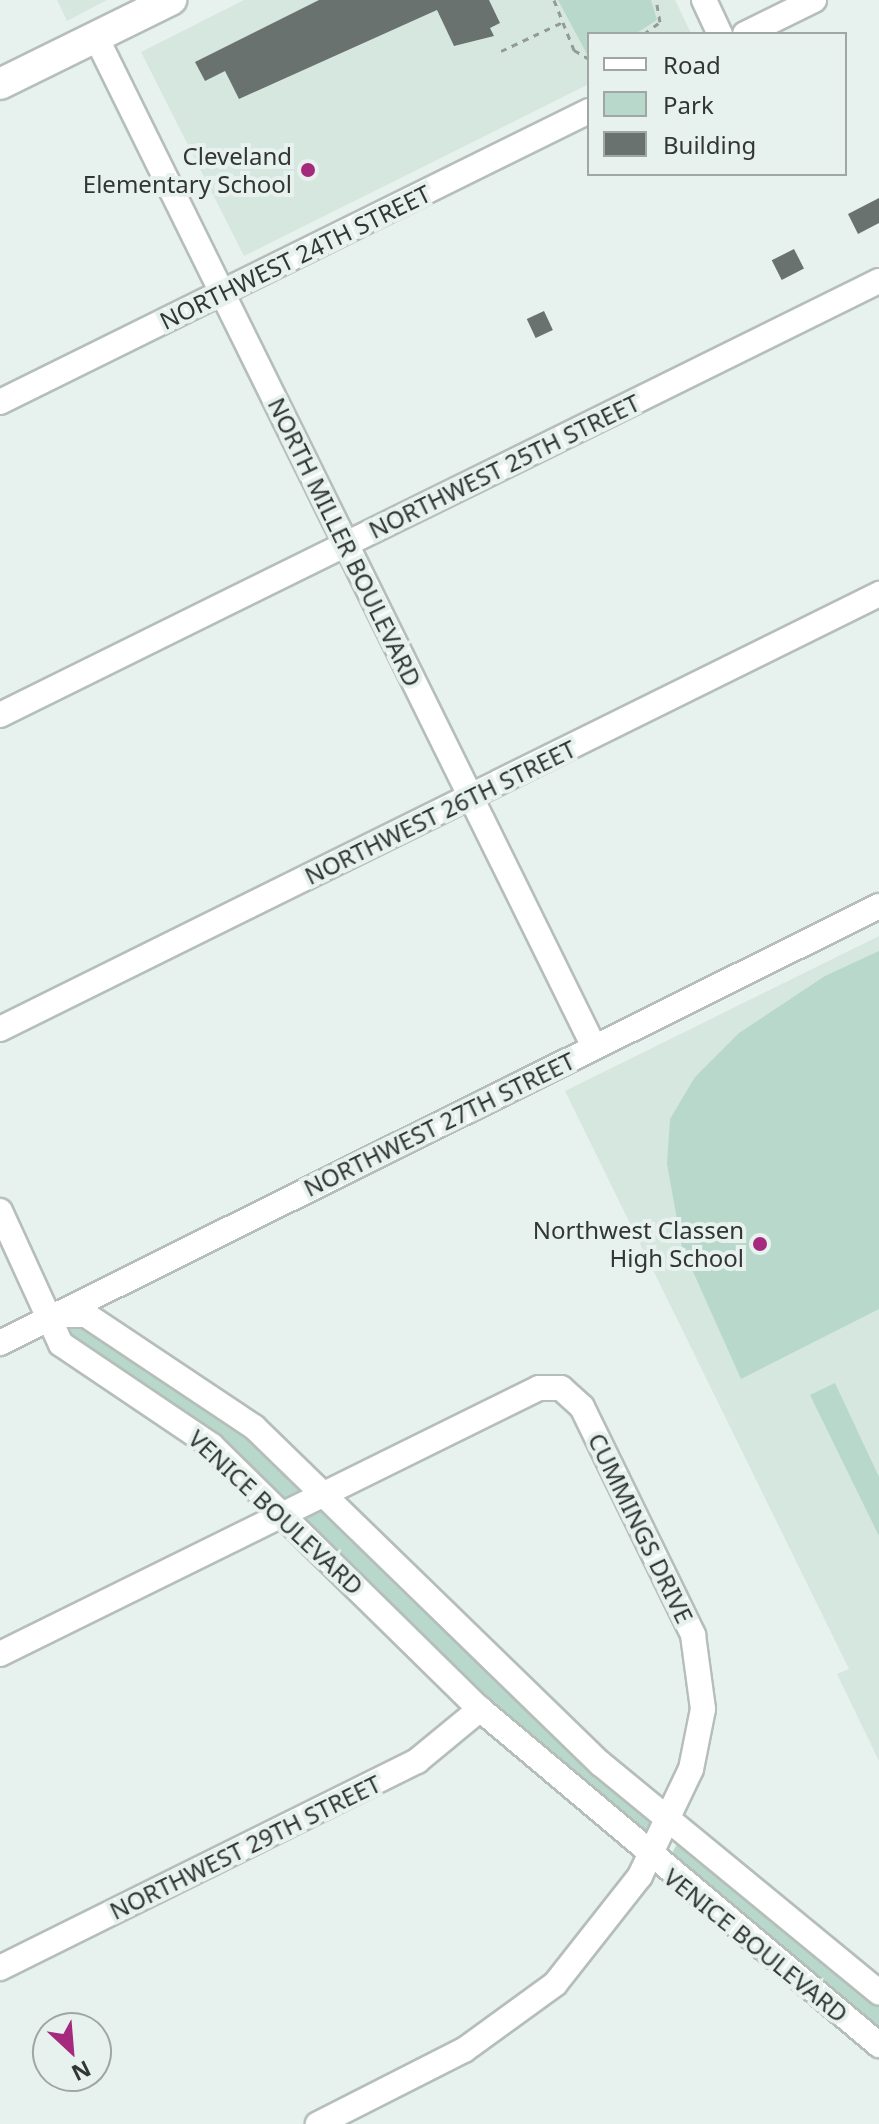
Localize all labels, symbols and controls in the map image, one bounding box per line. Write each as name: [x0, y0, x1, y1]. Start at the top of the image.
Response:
legend: [587, 32, 847, 176]
text: Road: [663, 48, 721, 81]
text: Park: [663, 88, 714, 121]
text: Building: [663, 128, 756, 161]
place label: Cleveland Elementary School: [83, 142, 292, 198]
marker: Cleveland Elementary School: [299, 161, 317, 179]
street label: NORTHWEST 24TH STREET: [155, 179, 435, 335]
street label: NORTHWEST 25TH STREET: [364, 388, 644, 544]
street label: NORTH MILLER BOULEVARD: [262, 393, 428, 691]
street label: NORTHWEST 26TH STREET: [300, 734, 580, 890]
street label: NORTHWEST 27TH STREET: [299, 1046, 579, 1202]
place label: Northwest Classen High School: [533, 1216, 744, 1272]
marker: Northwest Classen High School: [751, 1235, 769, 1253]
street label: VENICE BOULEVARD: [183, 1424, 369, 1600]
street label: CUMMINGS DRIVE: [583, 1428, 699, 1628]
street label: NORTHWEST 29TH STREET: [105, 1769, 385, 1925]
street label: VENICE BOULEVARD: [658, 1862, 854, 2028]
north arrow: [32, 2012, 112, 2092]
text: N: [67, 2054, 96, 2089]

